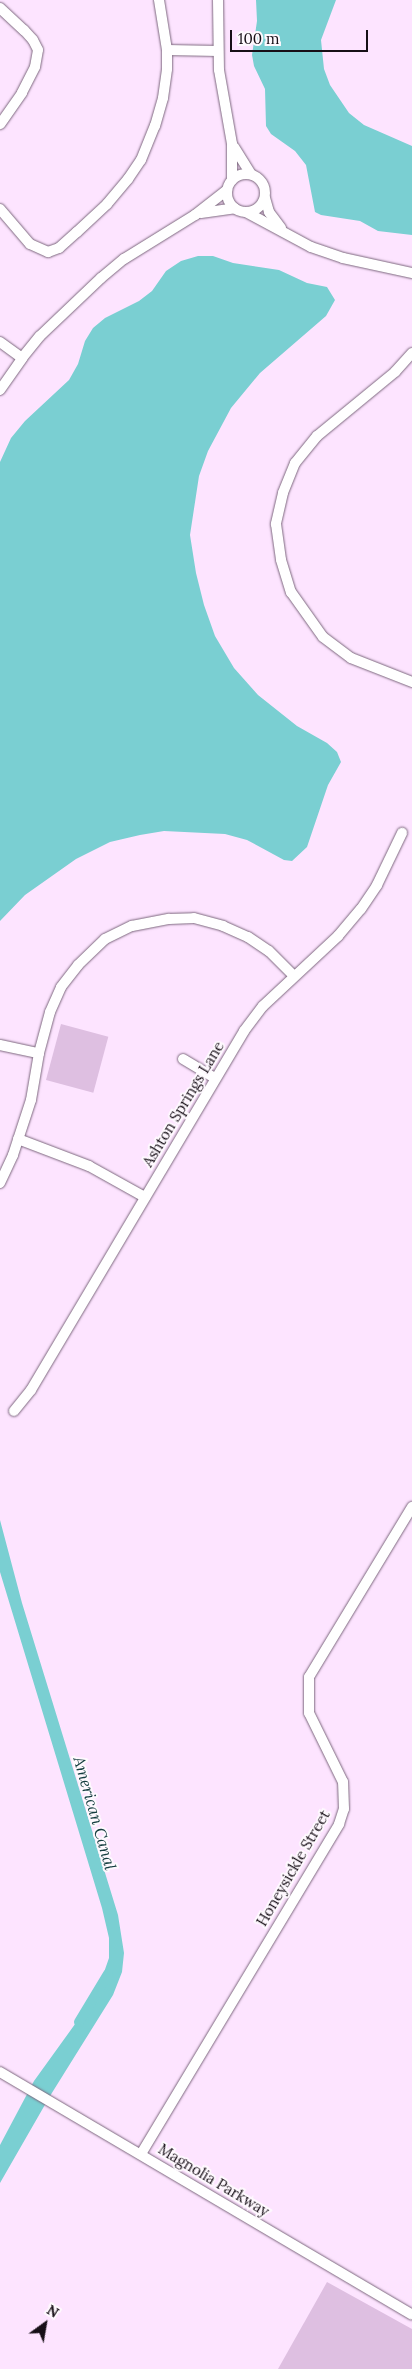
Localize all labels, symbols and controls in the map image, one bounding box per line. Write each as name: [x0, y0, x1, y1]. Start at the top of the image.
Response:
scale bar: [232, 20, 370, 52]
text: 100 m: [238, 29, 279, 48]
street label: Ashton Springs Lane: [138, 1038, 228, 1170]
water label: American Canal: [70, 1754, 120, 1872]
street label: Honeysickle Street: [252, 1807, 334, 1929]
street label: Magnolia Parkway: [155, 2140, 273, 2220]
north arrow: [20, 2299, 70, 2349]
text: N: [44, 2301, 62, 2322]

